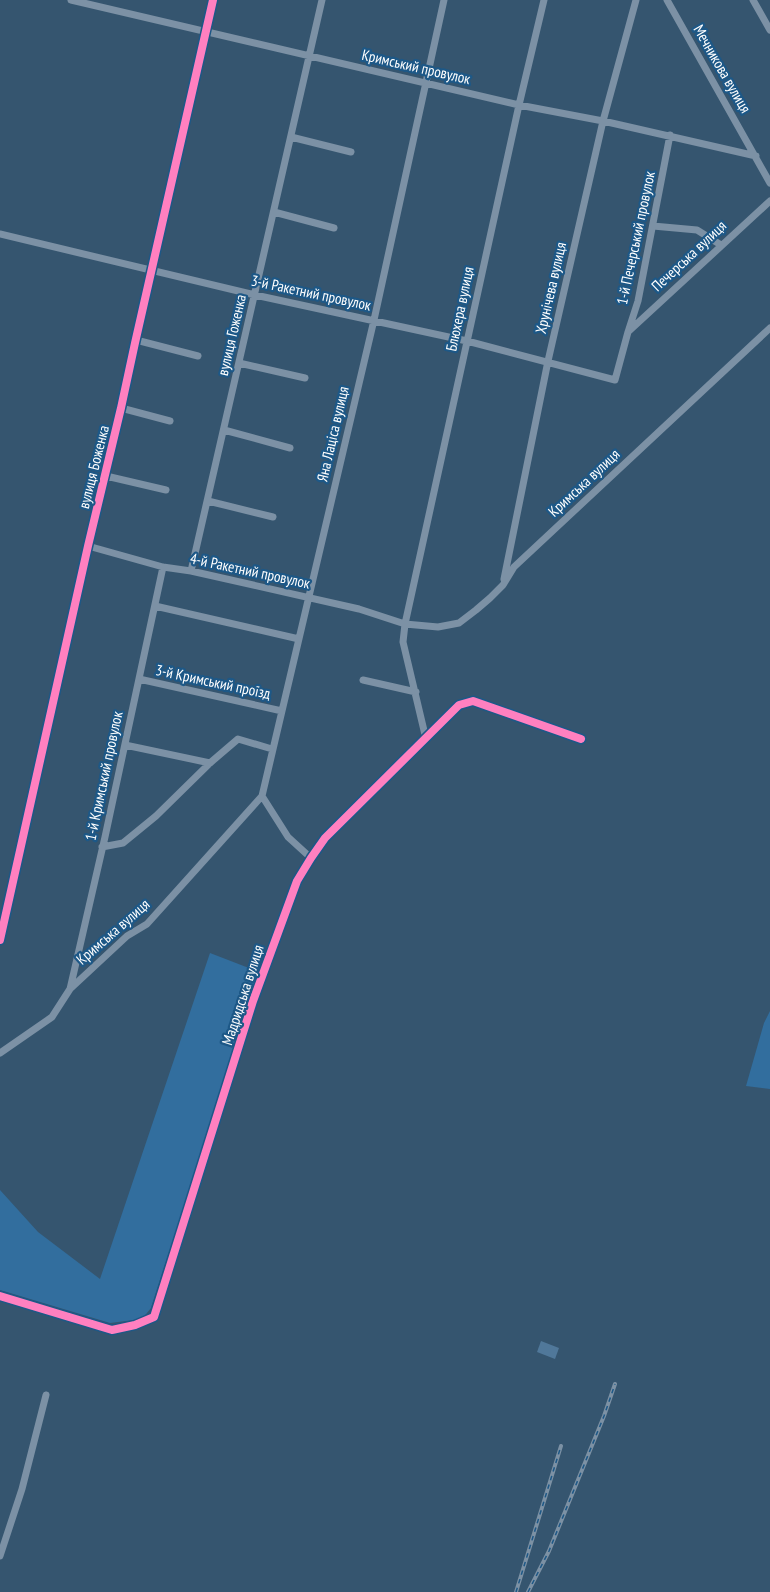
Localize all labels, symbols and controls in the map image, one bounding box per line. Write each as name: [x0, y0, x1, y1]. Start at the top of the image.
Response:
street label: Мечникова вулиця: [690, 21, 755, 116]
street label: Кримський провулок: [360, 45, 472, 88]
street label: 1-й Печерський провулок: [612, 169, 659, 306]
street label: Печерська вулиця: [647, 216, 730, 295]
street label: Хрунічева вулиця: [531, 240, 570, 335]
street label: Блюхера вулиця: [441, 265, 478, 353]
street label: 3-й Ракетний провулок: [249, 271, 373, 315]
street label: вулиця Гоженка: [213, 292, 250, 377]
street label: Яна Лаціса вулиця: [312, 384, 353, 483]
street label: вулиця Боженка: [74, 423, 113, 511]
street label: Кримська вулиця: [544, 445, 624, 521]
street label: 4-й Ракетний провулок: [188, 549, 312, 593]
street label: 3-й Кримський проїзд: [154, 660, 273, 703]
street label: 1-й Кримський провулок: [81, 709, 127, 842]
street label: Кримська вулиця: [72, 894, 153, 969]
street label: Мадридська вулиця: [217, 942, 268, 1047]

